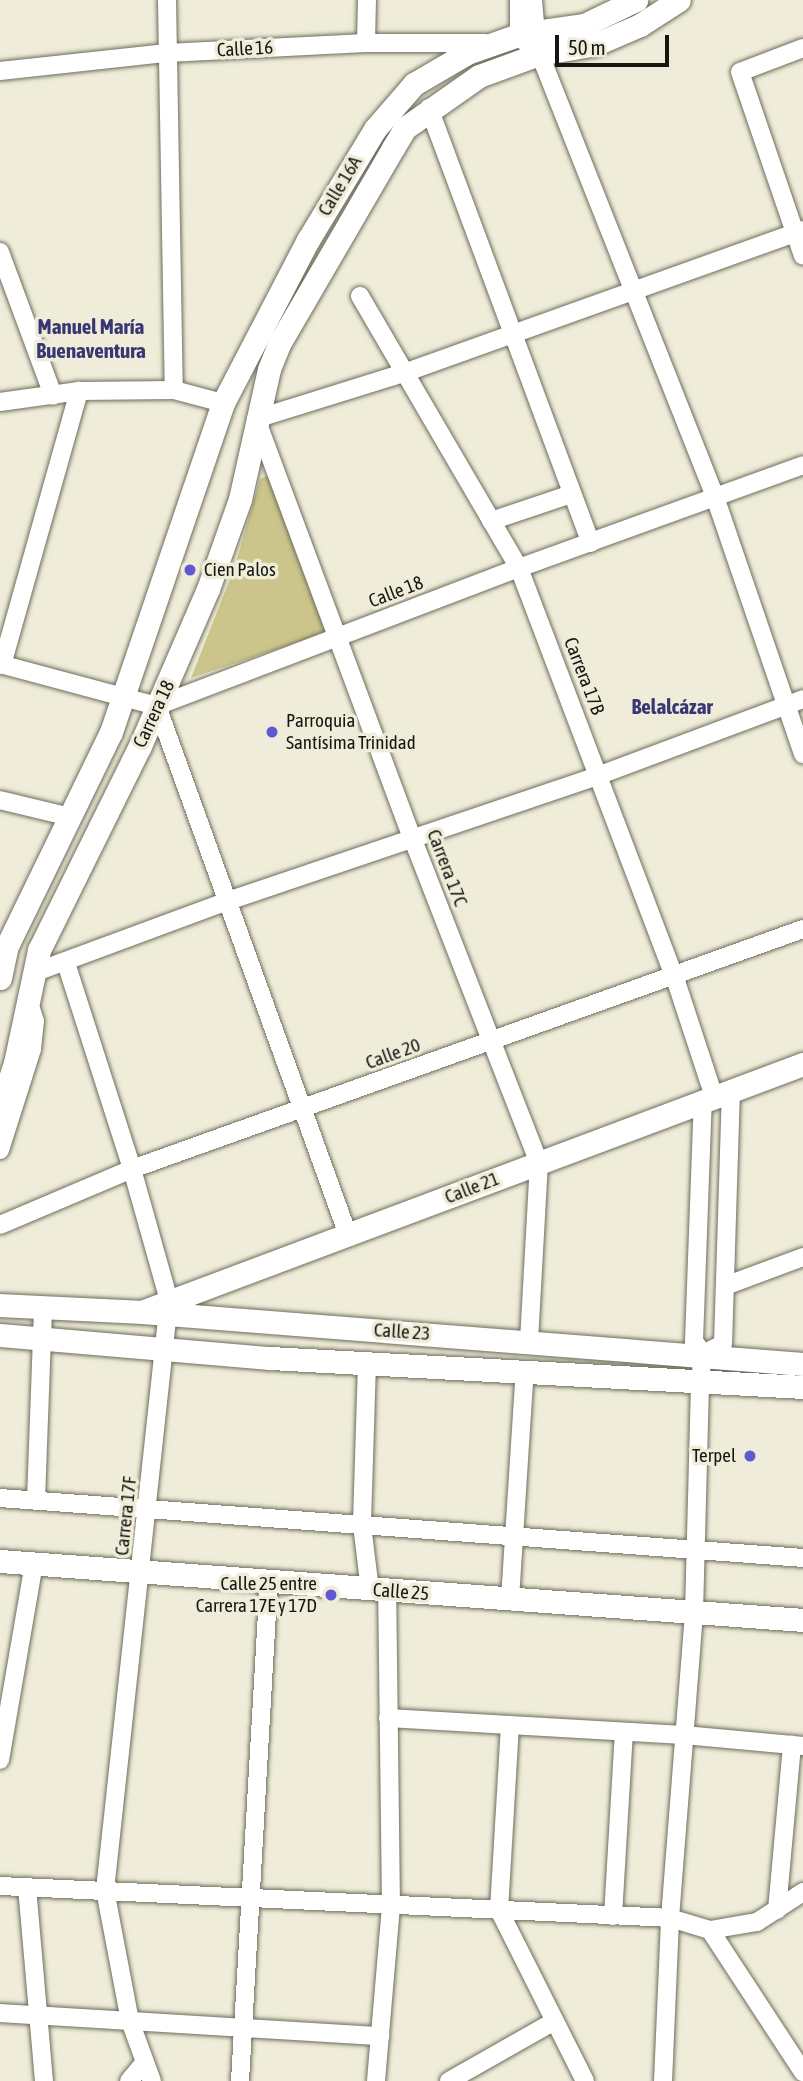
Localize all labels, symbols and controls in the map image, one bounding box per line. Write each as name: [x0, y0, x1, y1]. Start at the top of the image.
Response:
scale bar: [558, 21, 672, 65]
text: 50 m: [568, 35, 606, 59]
street label: Calle 16: [216, 36, 274, 62]
street label: Calle 16A: [313, 152, 367, 220]
district label: Manuel María Buenaventura: [36, 313, 146, 363]
place label: Cien Palos: [204, 559, 276, 581]
marker: Cien Palos: [182, 562, 198, 578]
street label: Calle 18: [366, 571, 426, 613]
street label: Carrera 17B: [559, 634, 609, 718]
street label: Carrera 18: [129, 677, 179, 751]
district label: Belalcázar: [631, 693, 713, 719]
place label: Parroquia Santísima Trinidad: [286, 710, 416, 754]
marker: Parroquia Santísima Trinidad: [264, 724, 280, 740]
street label: Carrera 17C: [422, 826, 472, 910]
street label: Calle 20: [363, 1034, 423, 1074]
street label: Calle 21: [442, 1167, 502, 1209]
street label: Calle 23: [373, 1319, 431, 1345]
place label: Terpel: [692, 1445, 736, 1467]
marker: Terpel: [742, 1448, 758, 1464]
street label: Carrera 17F: [111, 1475, 141, 1557]
place label: Calle 25 entre Carrera 17E y 17D: [196, 1573, 317, 1617]
street label: Calle 25: [372, 1579, 430, 1605]
marker: Calle 25 entre Carrera 17E y 17D: [323, 1587, 339, 1603]

